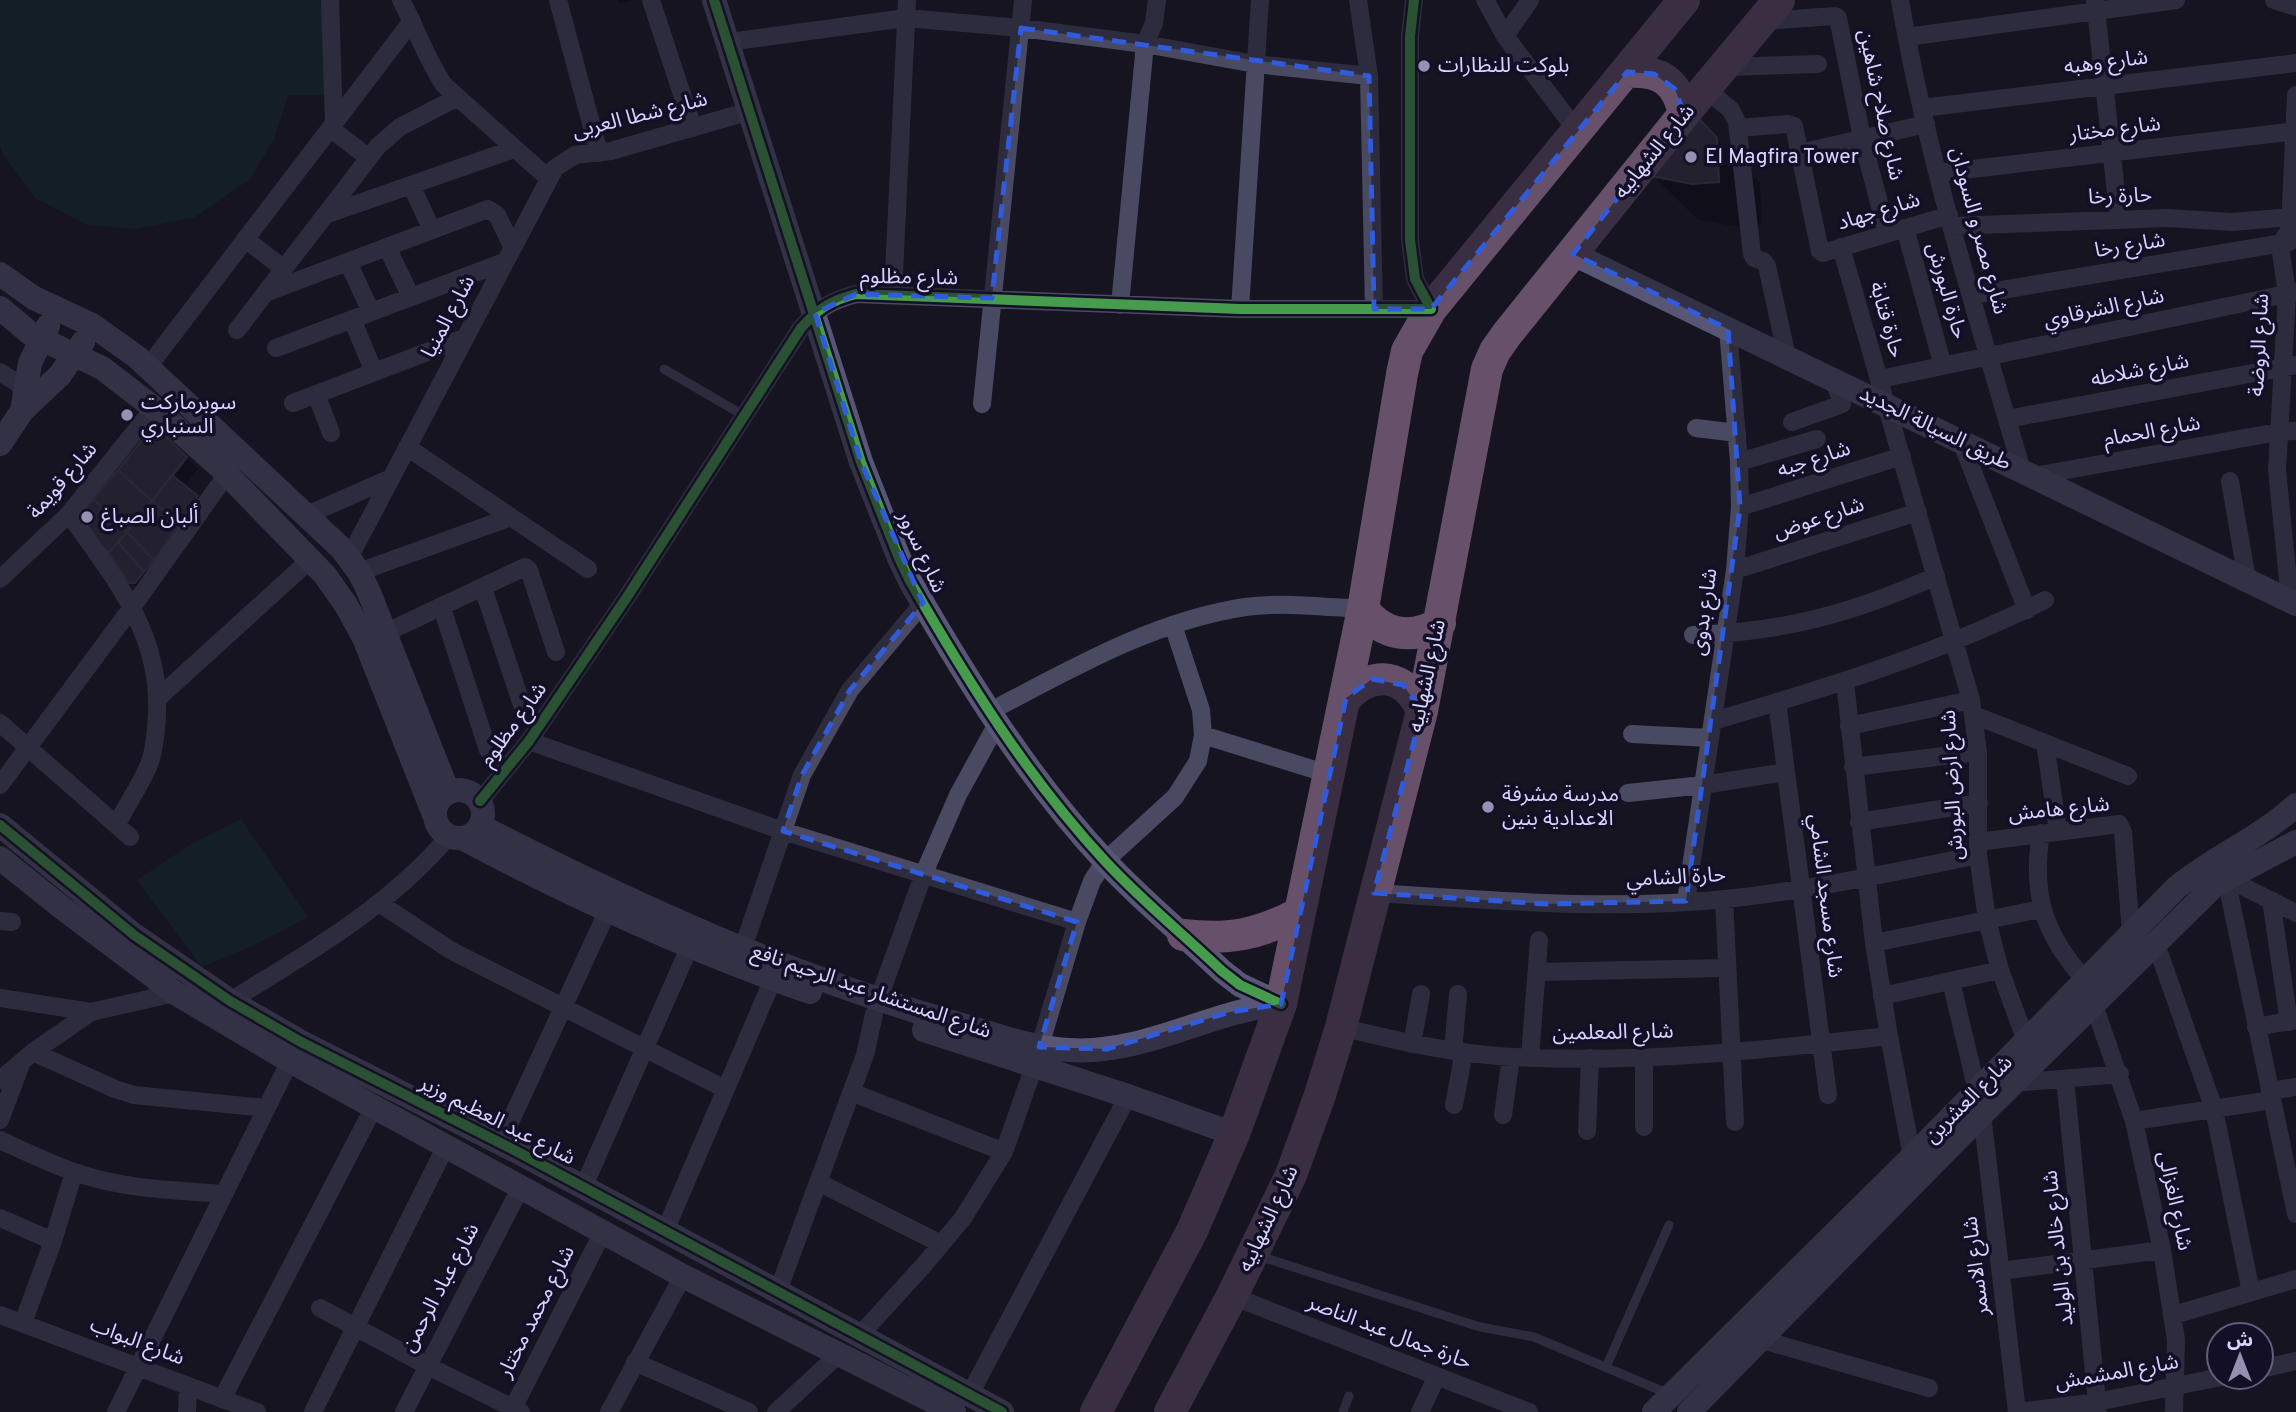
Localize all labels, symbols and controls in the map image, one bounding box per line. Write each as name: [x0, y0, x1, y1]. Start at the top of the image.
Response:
street label: شارع صلاح شاهين: [1851, 27, 1909, 183]
street label: شارع وهبه: [2062, 44, 2150, 82]
place label: بلوكت للنظارات: [1438, 53, 1569, 80]
marker: بلوكت للنظارات: [1416, 58, 1432, 74]
street label: شارع شطا العربى: [570, 86, 710, 146]
street label: شارع الشهابيه: [1608, 99, 1702, 205]
street label: شارع مختار: [2067, 111, 2162, 149]
place label: El Magfira Tower: [1705, 144, 1859, 171]
street label: شارع مصر و السودان: [1943, 144, 2013, 318]
marker: El Magfira Tower: [1683, 149, 1699, 165]
street label: حارة رخا: [2087, 182, 2153, 212]
street label: شارع جهاد: [1834, 187, 1924, 237]
street label: شارع رخا: [2093, 227, 2167, 265]
street label: حارة البورش: [1919, 240, 1973, 342]
street label: شارع مظلوم: [860, 264, 958, 293]
street label: شارع المنيا: [416, 271, 482, 363]
street label: حارة قتابة: [1862, 279, 1910, 361]
street label: شارع الشرقاوي: [2041, 283, 2167, 336]
street label: شارع الروضة: [2244, 293, 2276, 397]
street label: شارع شلاطه: [2089, 348, 2191, 394]
street label: طريق السيالة الجديد: [1855, 381, 2015, 477]
place label: سوبرماركت السنباري: [141, 390, 236, 441]
marker: سوبرماركت السنباري: [119, 407, 135, 423]
street label: شارع الحمام: [2101, 410, 2203, 455]
street label: شارع جبه: [1774, 435, 1854, 485]
street label: شارع قويمة: [22, 437, 104, 525]
street label: شارع عوض: [1770, 492, 1868, 546]
place label: ألبان الصباغ: [101, 503, 198, 531]
street label: شارع سرور: [890, 506, 952, 597]
marker: ألبان الصباغ: [79, 509, 95, 525]
street label: شارع بدوى: [1686, 567, 1724, 657]
street label: شارع الشهابيه: [1403, 617, 1453, 735]
street label: شارع مظلوم: [474, 677, 555, 773]
street label: شارع ارض البورش: [1936, 709, 1970, 861]
place label: مدرسة مشرفة الاعدادية بنين: [1502, 782, 1619, 833]
street label: شارع هامش: [2007, 791, 2111, 829]
marker: مدرسة مشرفة الاعدادية بنين: [1480, 799, 1496, 815]
street label: شارع مسجد الشامي: [1801, 812, 1848, 980]
street label: حارة الشامي: [1626, 862, 1727, 895]
street label: شارع المستشار عبد الرحيم نافع: [748, 938, 994, 1046]
street label: شارع المعلمين: [1552, 1018, 1674, 1048]
street label: شارع العشرين: [1919, 1050, 2019, 1150]
street label: شارع عبد العظيم وزير: [413, 1070, 580, 1172]
street label: شارع الغزالى: [2150, 1149, 2198, 1253]
street label: شارع الشهابيه: [1233, 1161, 1305, 1277]
street label: شارع خالد بن الوليد: [2037, 1169, 2081, 1327]
street label: شارع الاسمر: [1958, 1215, 1997, 1318]
street label: شارع عباد الرحمن: [396, 1219, 486, 1357]
street label: شارع محمد مختار: [492, 1241, 582, 1383]
street label: حارة جمال عبد الناصر: [1302, 1289, 1475, 1377]
street label: شارع البواب: [86, 1312, 188, 1372]
north arrow: [2205, 1321, 2275, 1391]
text: ش: [2227, 1329, 2253, 1353]
street label: شارع المشمش: [2053, 1349, 2181, 1397]

